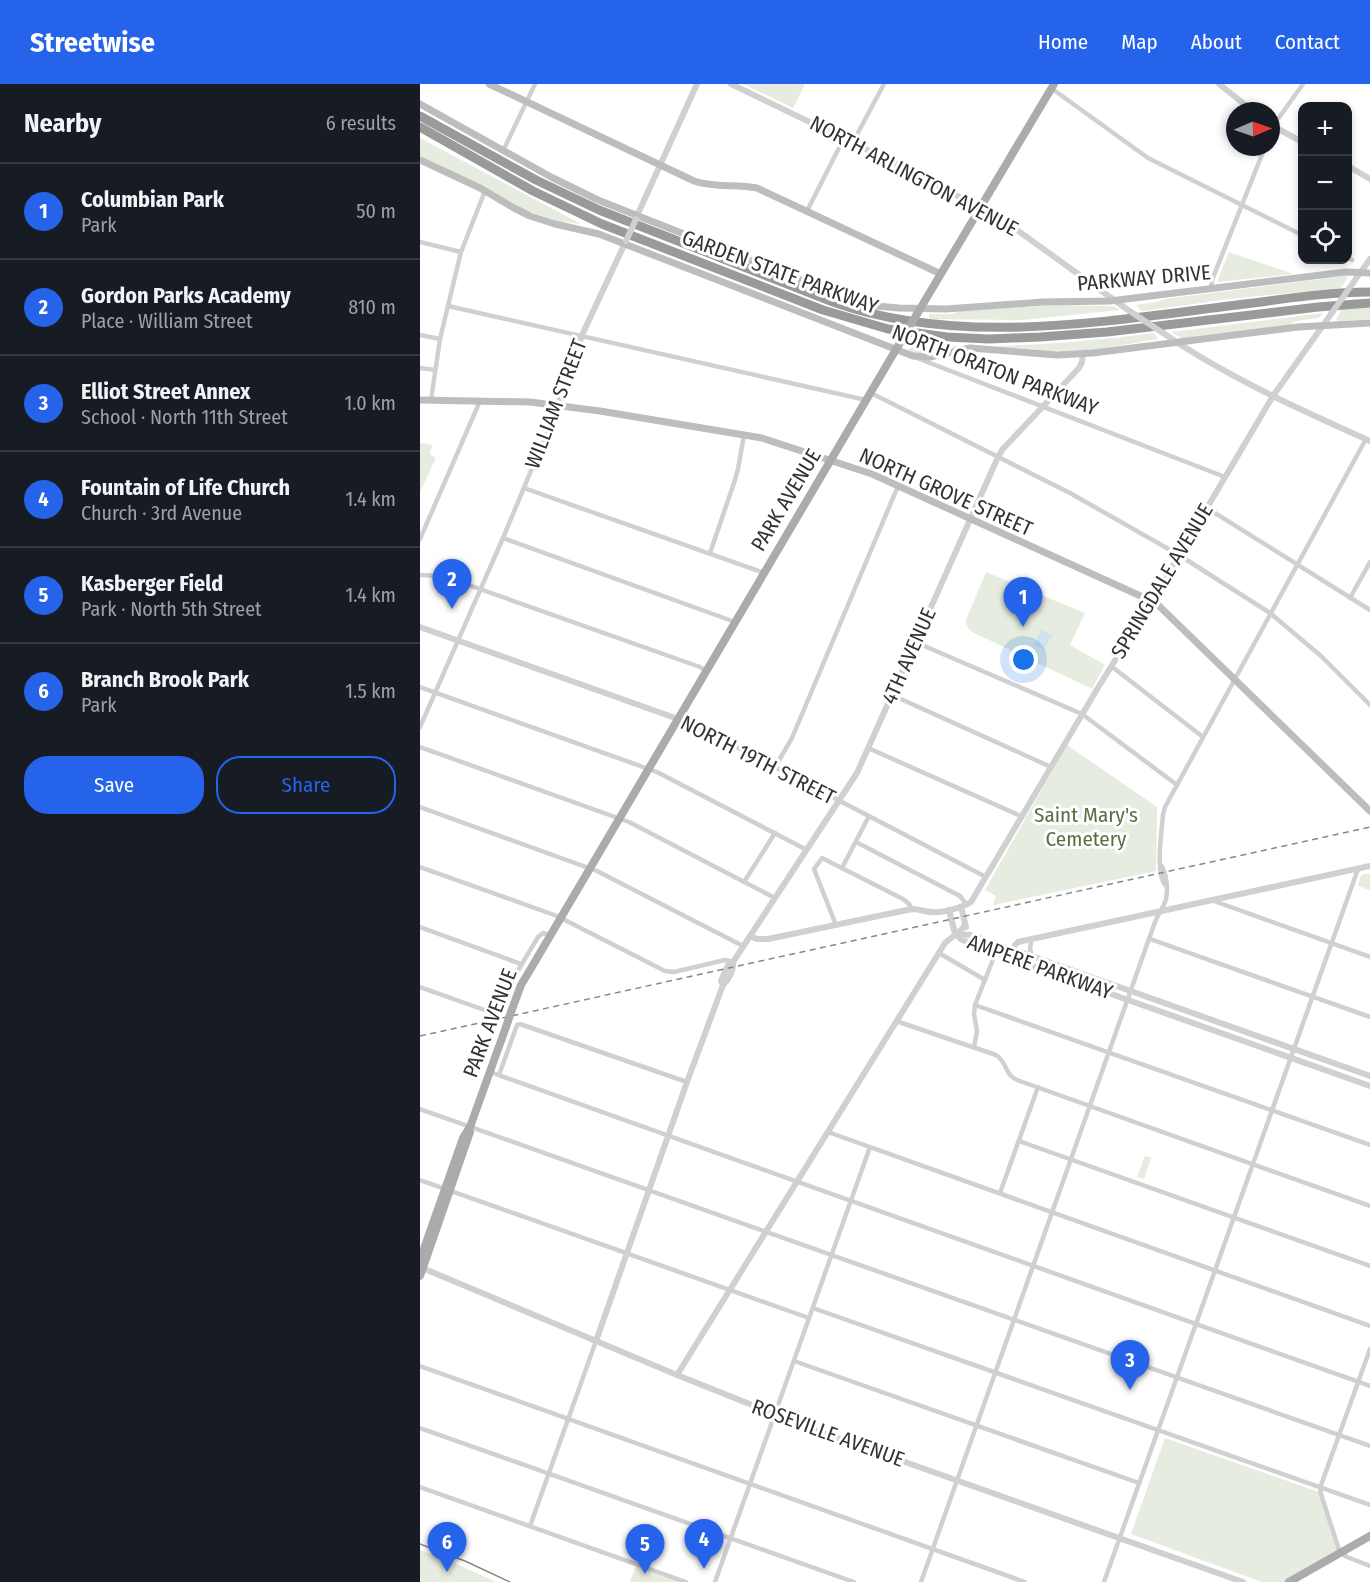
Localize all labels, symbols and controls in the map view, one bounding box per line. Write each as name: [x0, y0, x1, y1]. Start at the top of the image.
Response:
text: Streetwise: [30, 26, 155, 59]
text: Home: [1038, 29, 1088, 55]
text: Map: [1121, 29, 1158, 55]
text: About: [1191, 29, 1242, 55]
text: Contact: [1275, 29, 1340, 55]
north arrow: [1226, 102, 1280, 156]
map controls: [1298, 102, 1352, 264]
button: +: [1298, 102, 1352, 156]
text: Nearby: [24, 108, 101, 139]
street label: NORTH ARLINGTON AVENUE: [805, 110, 1023, 242]
text: 6 results: [326, 111, 396, 135]
button: −: [1298, 156, 1352, 210]
text: Columbian Park: [81, 186, 224, 213]
text: 1: [39, 199, 48, 223]
text: 50 m: [356, 199, 396, 223]
button: locate: [1298, 210, 1352, 264]
text: Park: [81, 213, 117, 237]
street label: GARDEN STATE PARKWAY: [678, 224, 882, 320]
street label: PARKWAY DRIVE: [1076, 259, 1212, 297]
text: Gordon Parks Academy: [81, 282, 291, 309]
text: 2: [39, 295, 48, 319]
text: 810 m: [348, 295, 396, 319]
text: Place · William Street: [81, 309, 253, 333]
street label: NORTH ORATON PARKWAY: [888, 319, 1102, 421]
street label: WILLIAM STREET: [519, 335, 593, 473]
text: Elliot Street Annex: [81, 378, 250, 405]
text: 3: [39, 391, 48, 415]
text: 1.0 km: [344, 391, 396, 415]
text: School · North 11th Street: [81, 405, 288, 429]
street label: NORTH GROVE STREET: [855, 442, 1037, 542]
street label: PARK AVENUE: [745, 444, 827, 556]
text: Fountain of Life Church: [81, 474, 290, 501]
text: 4: [38, 487, 49, 511]
text: 1.4 km: [346, 487, 396, 511]
street label: SPRINGDALE AVENUE: [1105, 499, 1219, 663]
text: Church · 3rd Avenue: [81, 501, 242, 525]
pin: 2: [432, 560, 471, 609]
text: Kasberger Field: [81, 570, 223, 597]
pin: 1: [1004, 578, 1042, 627]
text: 5: [39, 583, 48, 607]
text: 1.4 km: [346, 583, 396, 607]
text: Park · North 5th Street: [81, 597, 262, 621]
street label: 4TH AVENUE: [876, 604, 942, 708]
your location: [1009, 645, 1038, 674]
text: Branch Brook Park: [81, 666, 249, 693]
text: 6: [38, 679, 49, 703]
text: 1.5 km: [345, 679, 396, 703]
text: Park: [81, 693, 117, 717]
street label: NORTH 19TH STREET: [676, 710, 840, 810]
button: Save: [24, 756, 204, 814]
button: Share: [216, 756, 396, 814]
park label: Saint Mary's Cemetery: [1034, 802, 1138, 852]
street label: AMPERE PARKWAY: [964, 929, 1117, 1005]
street label: PARK AVENUE: [457, 965, 523, 1081]
pin: 3: [1110, 1340, 1150, 1390]
street label: ROSEVILLE AVENUE: [748, 1393, 908, 1473]
pin: 4: [684, 1520, 724, 1569]
pin: 6: [428, 1522, 466, 1572]
pin: 5: [626, 1524, 664, 1574]

